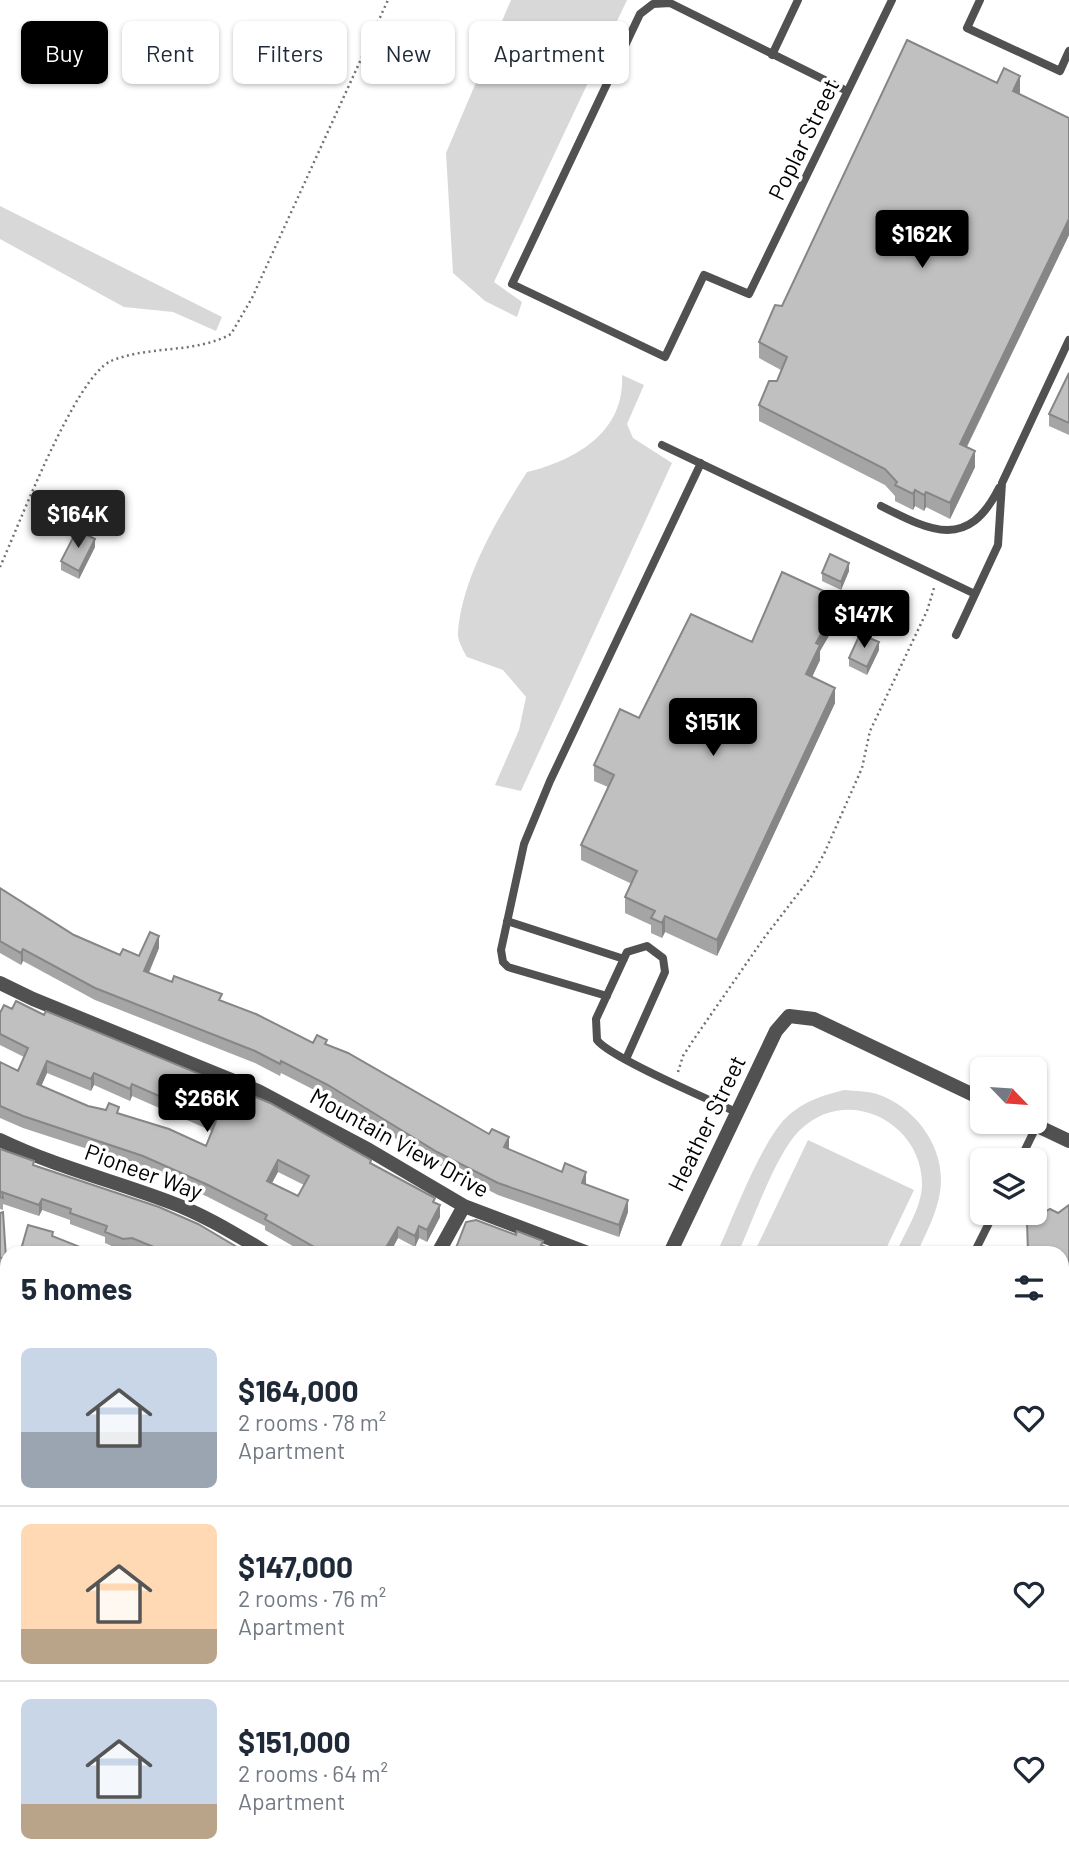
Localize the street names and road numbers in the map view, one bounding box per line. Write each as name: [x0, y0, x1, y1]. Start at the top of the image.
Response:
street label: Poplar Street: [762, 74, 844, 204]
street label: Heather Street: [661, 1051, 751, 1195]
street label: Mountain View Drive: [306, 1081, 494, 1203]
street label: Pioneer Way: [81, 1137, 207, 1205]

